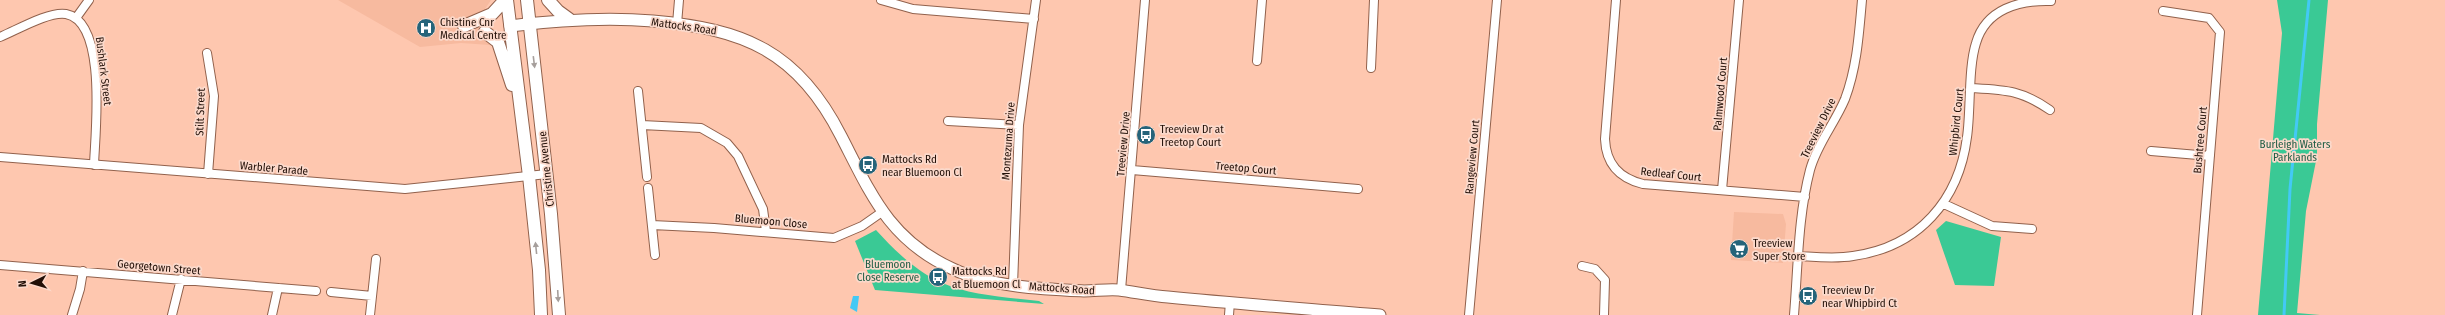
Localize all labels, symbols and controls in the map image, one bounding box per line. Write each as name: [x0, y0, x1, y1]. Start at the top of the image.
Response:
street label: Mattocks Road: [650, 15, 717, 38]
place label: Chistine Cnr Medical Centre: [440, 16, 506, 42]
hospital icon: Chistine Cnr Medical Centre: [415, 17, 437, 39]
street label: Bushlark Street: [93, 36, 114, 107]
one-way arrow: [531, 56, 537, 68]
street label: Palmwood Court: [1711, 57, 1730, 131]
street label: Stilt Street: [193, 87, 208, 136]
street label: Whipbird Court: [1946, 87, 1967, 156]
street label: Treeview Drive: [1798, 96, 1839, 160]
street label: Montezuma Drive: [999, 102, 1018, 180]
street label: Bushtree Court: [2191, 106, 2210, 174]
street label: Treeview Drive: [1114, 111, 1133, 177]
street label: Rangeview Court: [1463, 119, 1482, 195]
place label: Treeview Dr at Treetop Court: [1160, 123, 1224, 149]
bus stop icon: Treeview Dr at Treetop Court: [1135, 124, 1157, 146]
street label: Christine Avenue: [536, 131, 557, 207]
park label: Burleigh Waters Parklands: [2260, 138, 2331, 164]
place label: Mattocks Rd near Bluemoon Cl: [882, 153, 962, 179]
bus stop icon: Mattocks Rd near Bluemoon Cl: [857, 154, 879, 176]
street label: Warbler Parade: [239, 159, 309, 178]
street label: Treetop Court: [1215, 159, 1277, 178]
street label: Redleaf Court: [1640, 165, 1702, 184]
street label: Bluemoon Close: [734, 212, 808, 231]
place label: Treeview Super Store: [1753, 237, 1806, 263]
supermarket icon: Treeview Super Store: [1728, 238, 1750, 260]
one-way arrow: [533, 242, 540, 254]
street label: Georgetown Street: [117, 257, 202, 278]
park label: Bluemoon Close Reserve: [857, 258, 919, 284]
north arrow: [12, 263, 52, 303]
place label: Mattocks Rd at Bluemoon Cl: [952, 265, 1021, 291]
bus stop icon: Mattocks Rd at Bluemoon Cl: [927, 266, 949, 288]
text: N: [16, 280, 29, 288]
street label: Mattocks Road: [1029, 280, 1095, 297]
place label: Treeview Dr near Whipbird Ct: [1822, 284, 1897, 310]
bus stop icon: Treeview Dr near Whipbird Ct: [1797, 285, 1819, 307]
one-way arrow: [555, 290, 561, 303]

